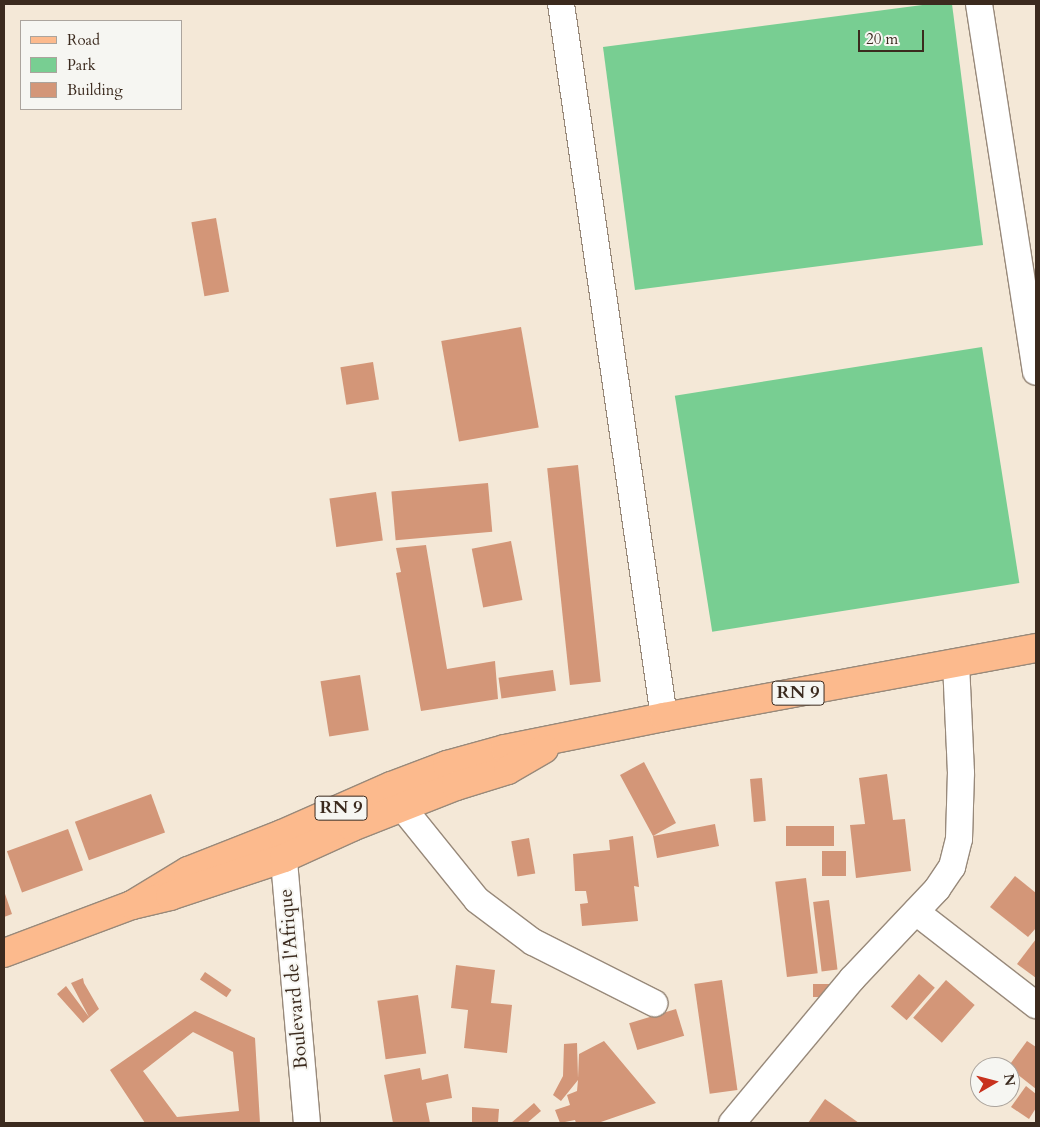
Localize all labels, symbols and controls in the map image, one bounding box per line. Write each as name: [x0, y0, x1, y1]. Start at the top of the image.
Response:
legend: [20, 20, 182, 110]
scale bar: [860, 20, 926, 52]
text: 20 m: [866, 29, 898, 49]
text: Road: [67, 30, 100, 50]
text: Park: [67, 55, 96, 75]
text: Building: [67, 80, 123, 100]
road number: RN 9: [770, 678, 826, 708]
road number: RN 9: [314, 792, 368, 824]
street label: Boulevard de l'Afrique: [275, 888, 313, 1070]
north arrow: [970, 1057, 1020, 1107]
text: N: [999, 1073, 1020, 1087]

